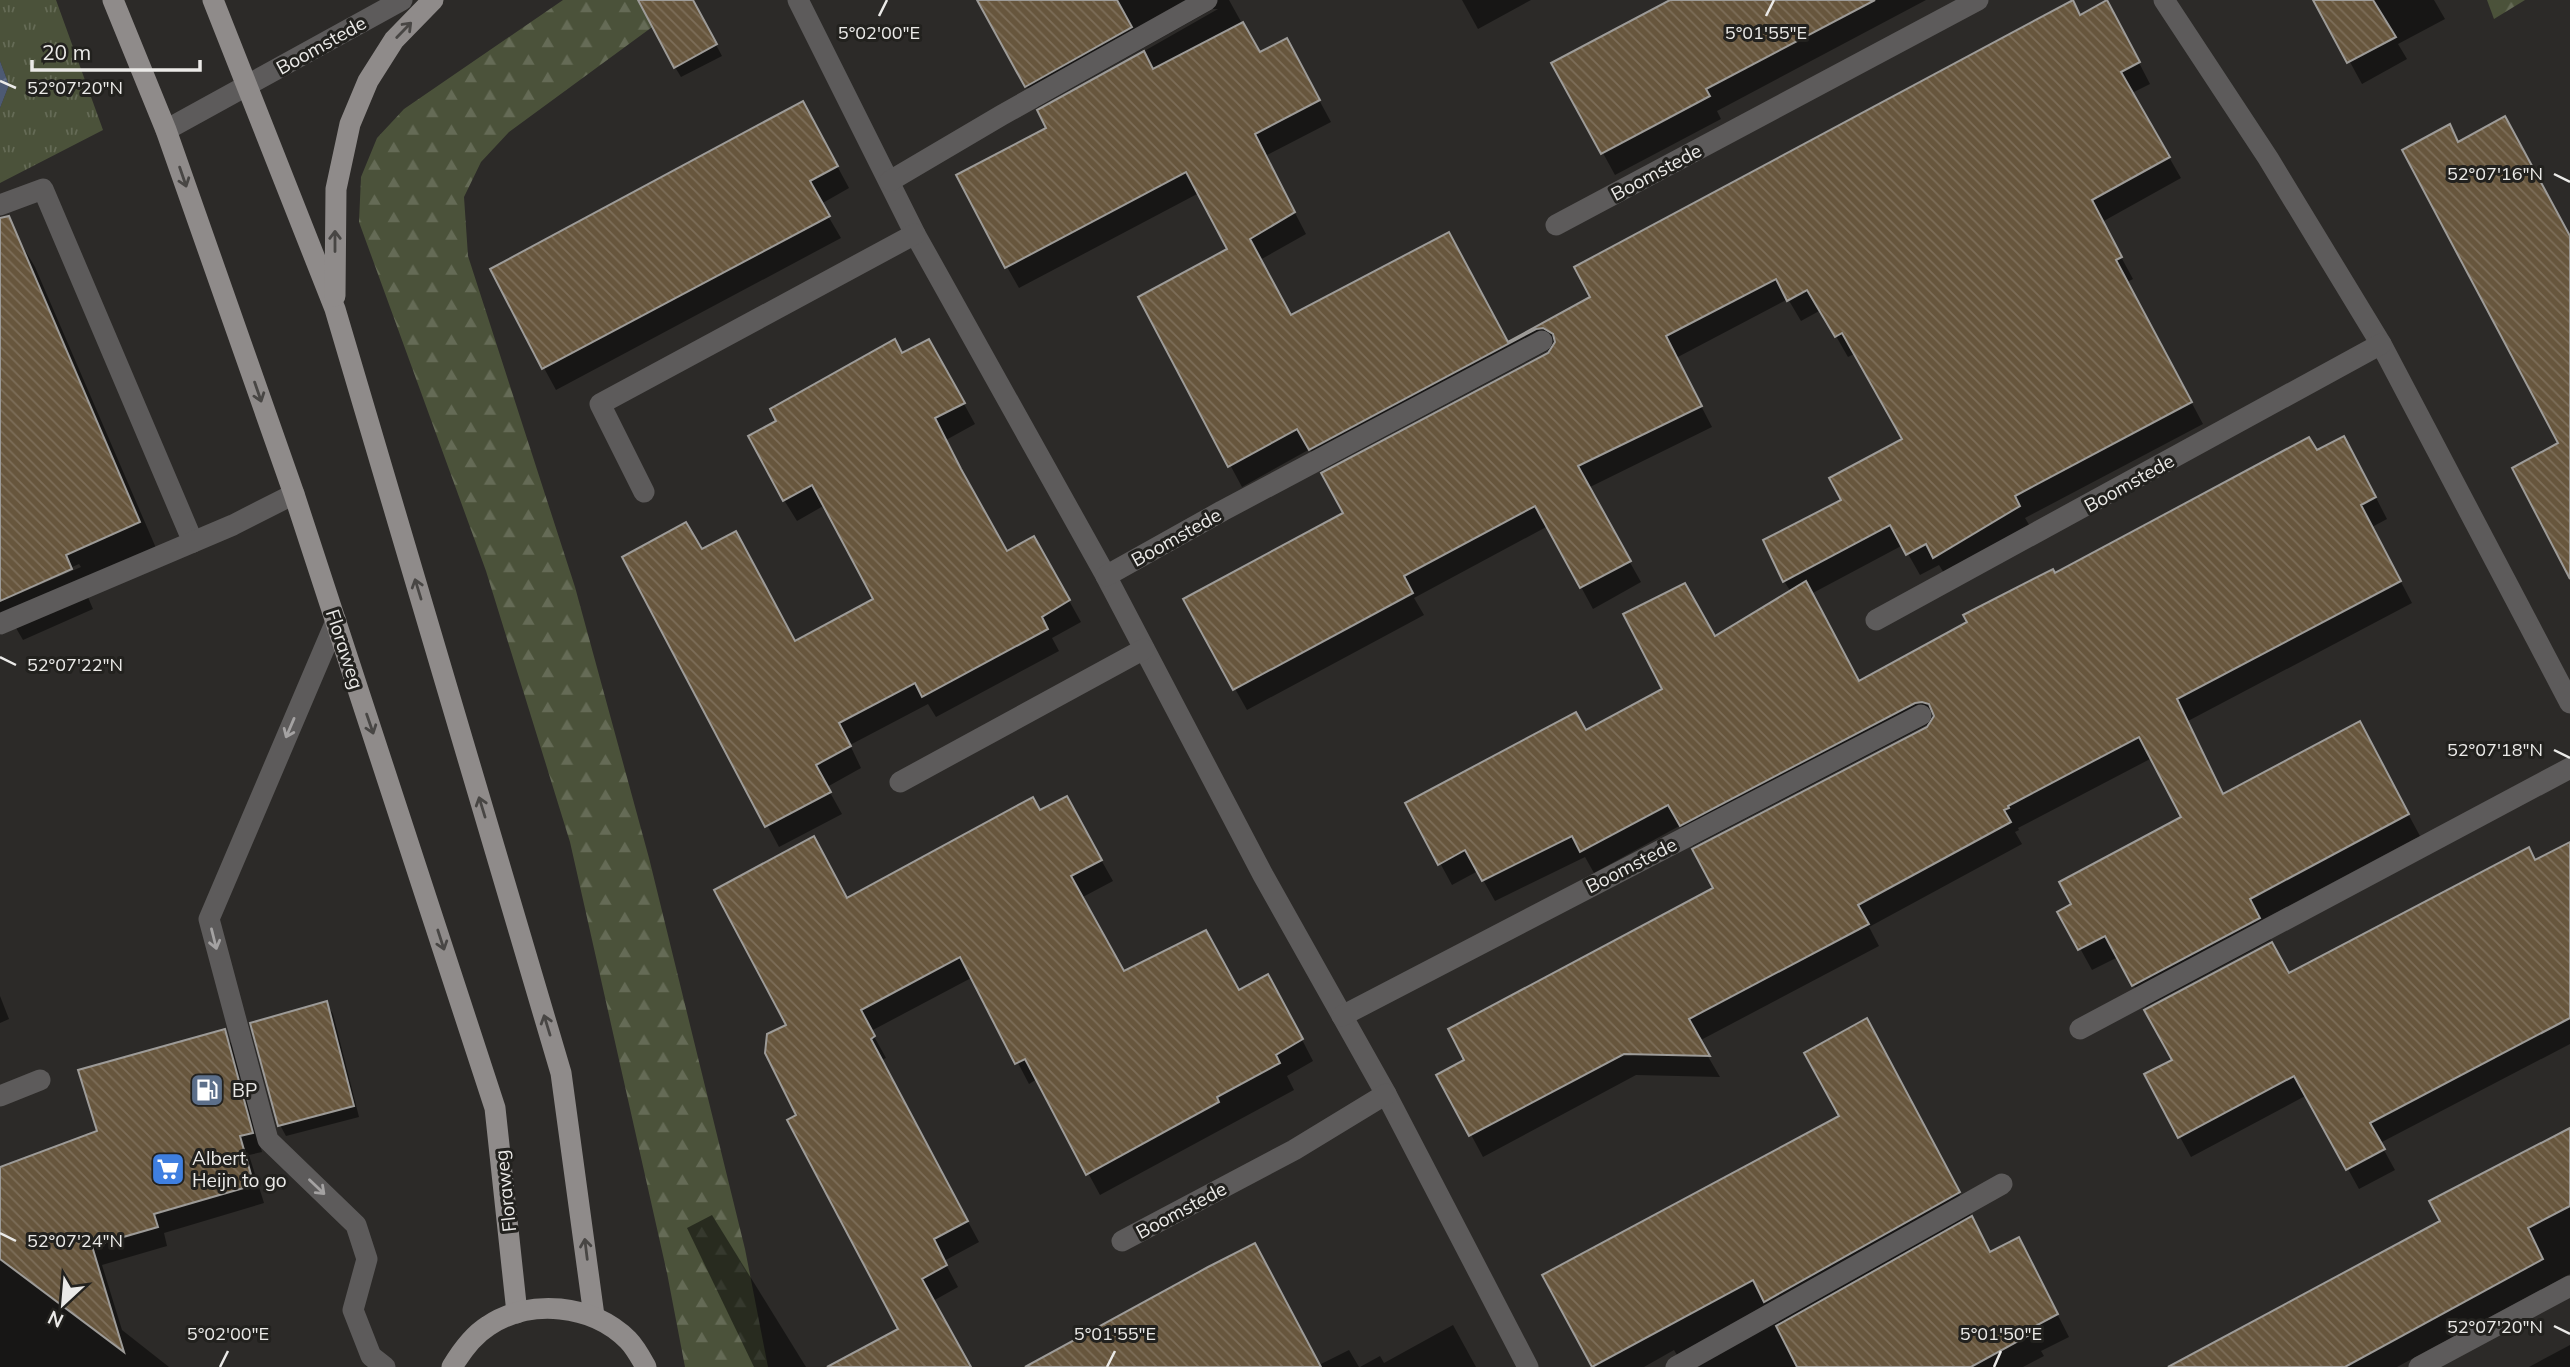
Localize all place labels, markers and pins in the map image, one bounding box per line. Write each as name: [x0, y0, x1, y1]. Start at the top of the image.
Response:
fuel station icon: BP: [188, 1071, 226, 1109]
place label: BP: [232, 1078, 257, 1102]
place label: Albert Heijn to go: [192, 1146, 287, 1192]
supermarket icon: Albert Heijn to go: [149, 1150, 187, 1188]

